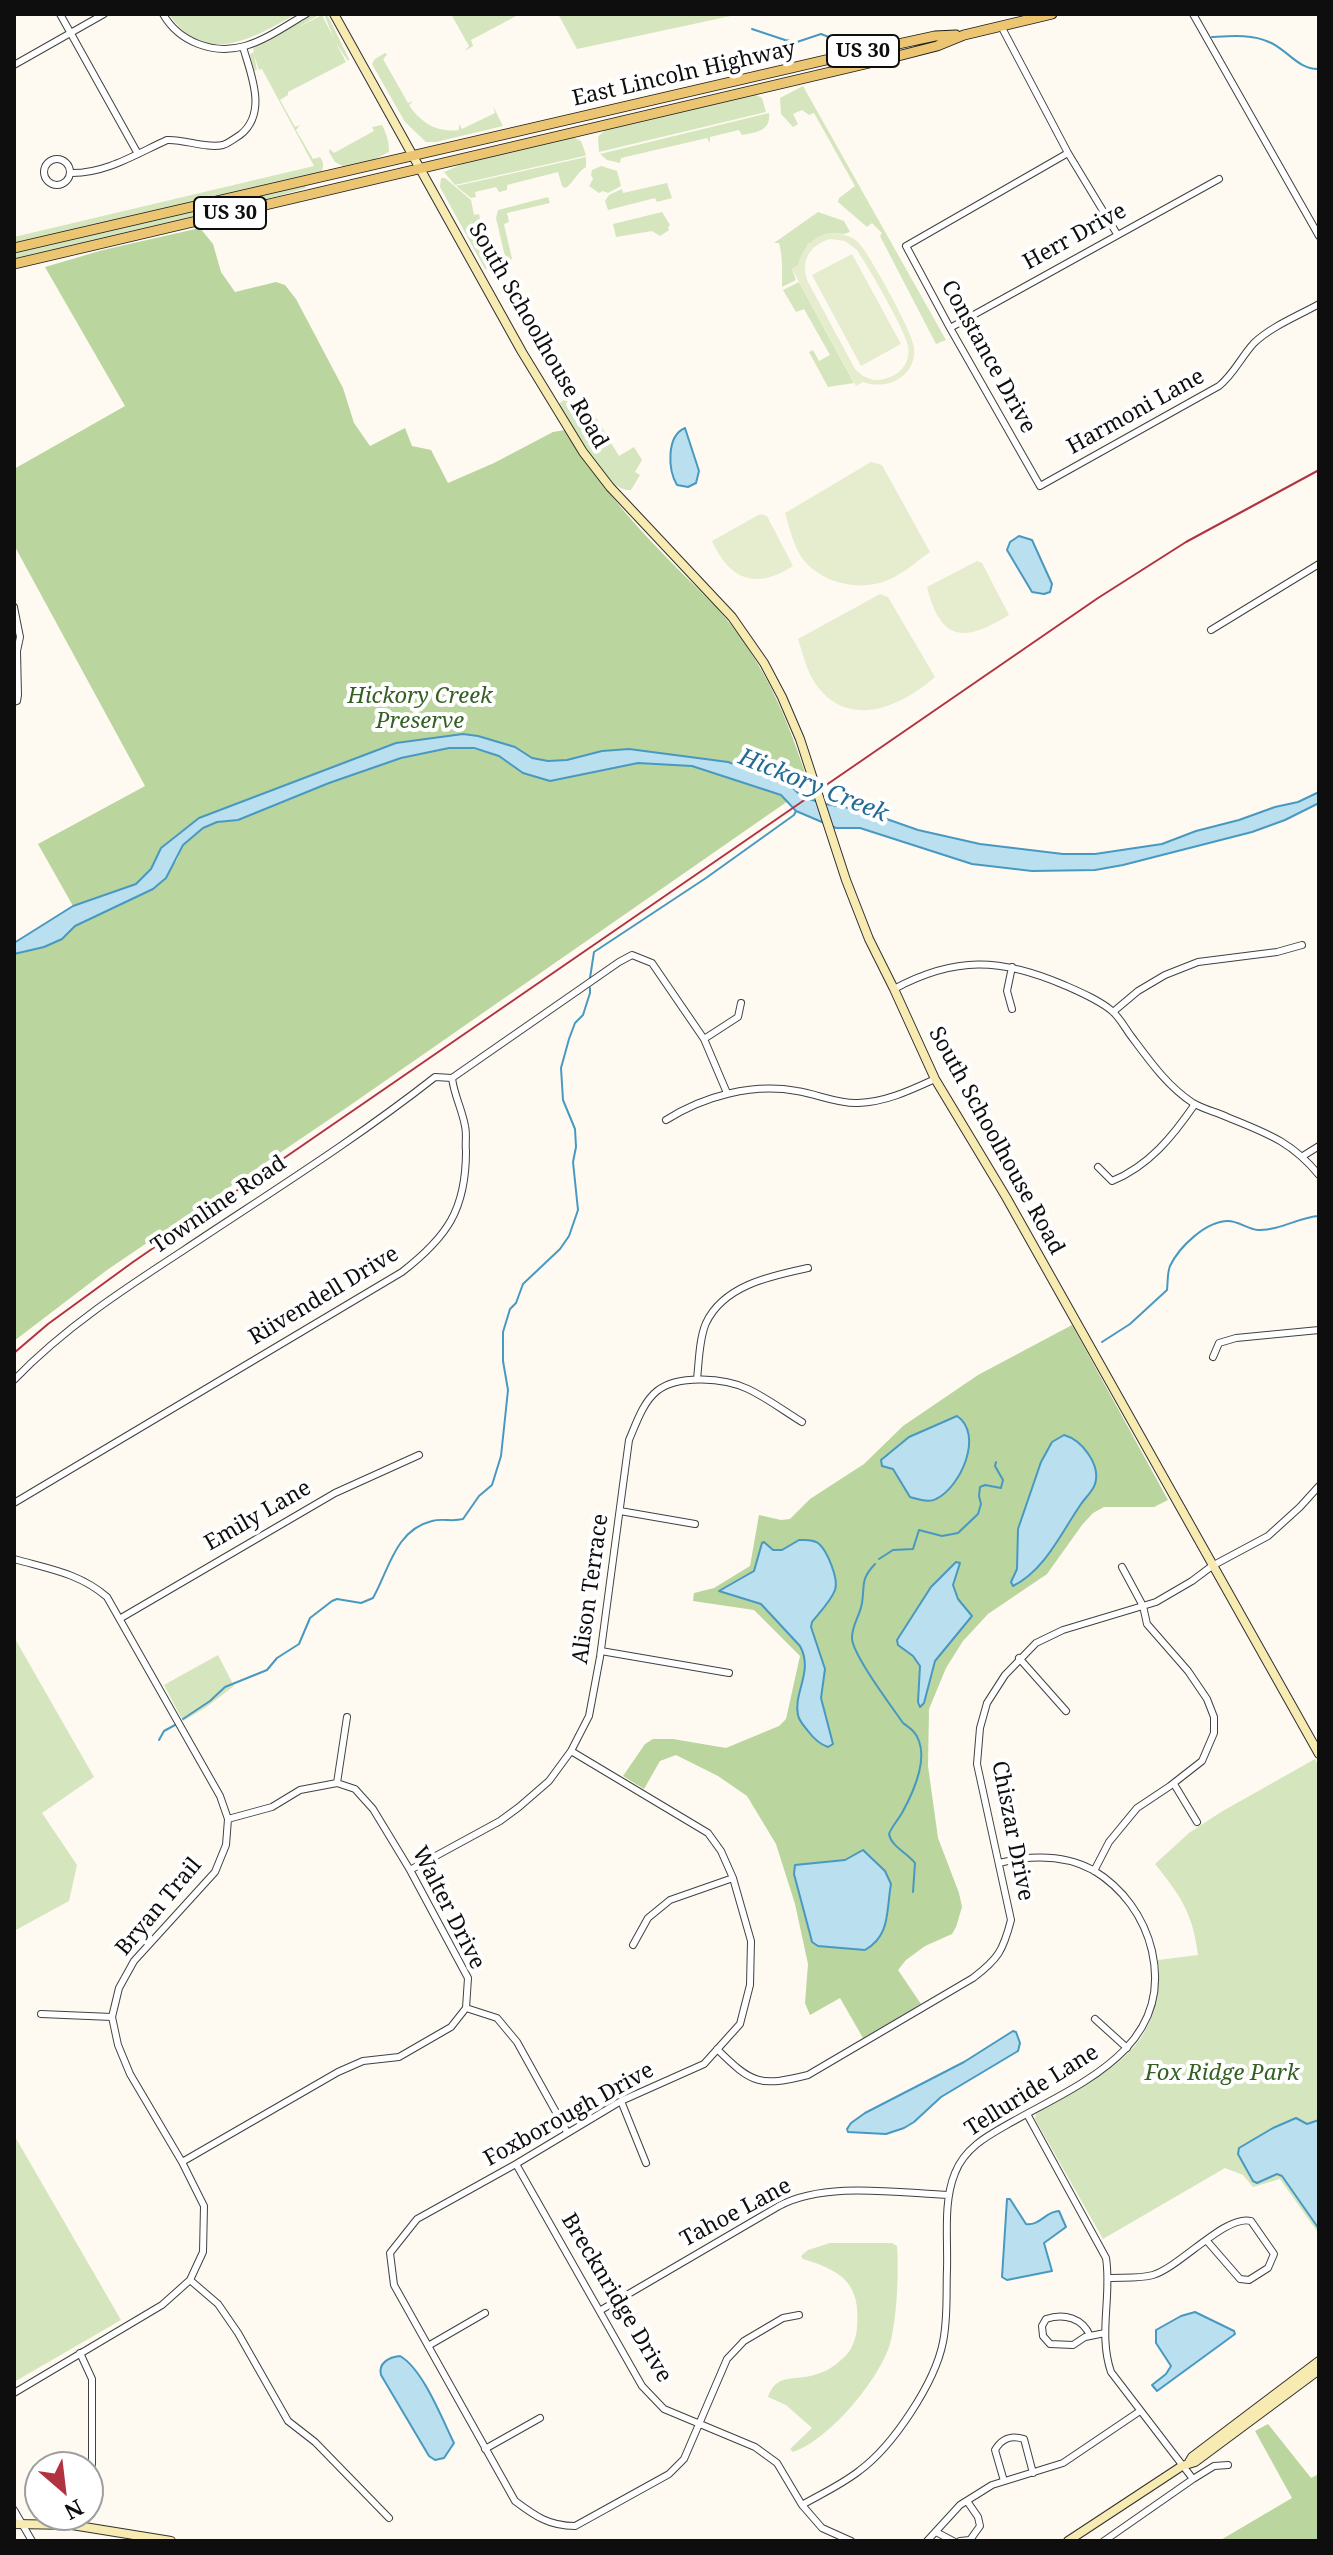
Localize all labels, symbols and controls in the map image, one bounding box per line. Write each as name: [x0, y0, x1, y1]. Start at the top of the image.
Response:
street label: East Lincoln Highway: [570, 35, 798, 113]
road number: US 30: [827, 35, 899, 67]
road number: US 30: [194, 197, 266, 229]
street label: Herr Drive: [1019, 198, 1131, 276]
street label: South Schoolhouse Road: [463, 219, 613, 453]
street label: Constance Drive: [935, 276, 1041, 438]
street label: Harmoni Lane: [1063, 363, 1209, 461]
park label: Hickory Creek Preserve: [347, 684, 493, 736]
water label: Hickory Creek: [734, 743, 892, 829]
street label: South Schoolhouse Road: [922, 1023, 1070, 1259]
street label: Townline Road: [147, 1150, 291, 1260]
street label: Riivendell Drive: [244, 1241, 404, 1351]
street label: Emily Lane: [200, 1475, 316, 1557]
street label: Alison Terrace: [567, 1512, 615, 1666]
street label: Chiszar Drive: [985, 1759, 1039, 1903]
street label: Walter Drive: [406, 1842, 490, 1974]
street label: Bryan Trail: [111, 1853, 207, 1961]
street label: Telluride Lane: [960, 2039, 1104, 2143]
street label: Foxborough Drive: [479, 2057, 659, 2173]
park label: Fox Ridge Park: [1145, 2061, 1299, 2087]
street label: Tahoe Lane: [676, 2173, 796, 2253]
street label: Brecknridge Drive: [555, 2209, 677, 2387]
north arrow: [24, 2451, 104, 2531]
text: N: [60, 2493, 89, 2528]

